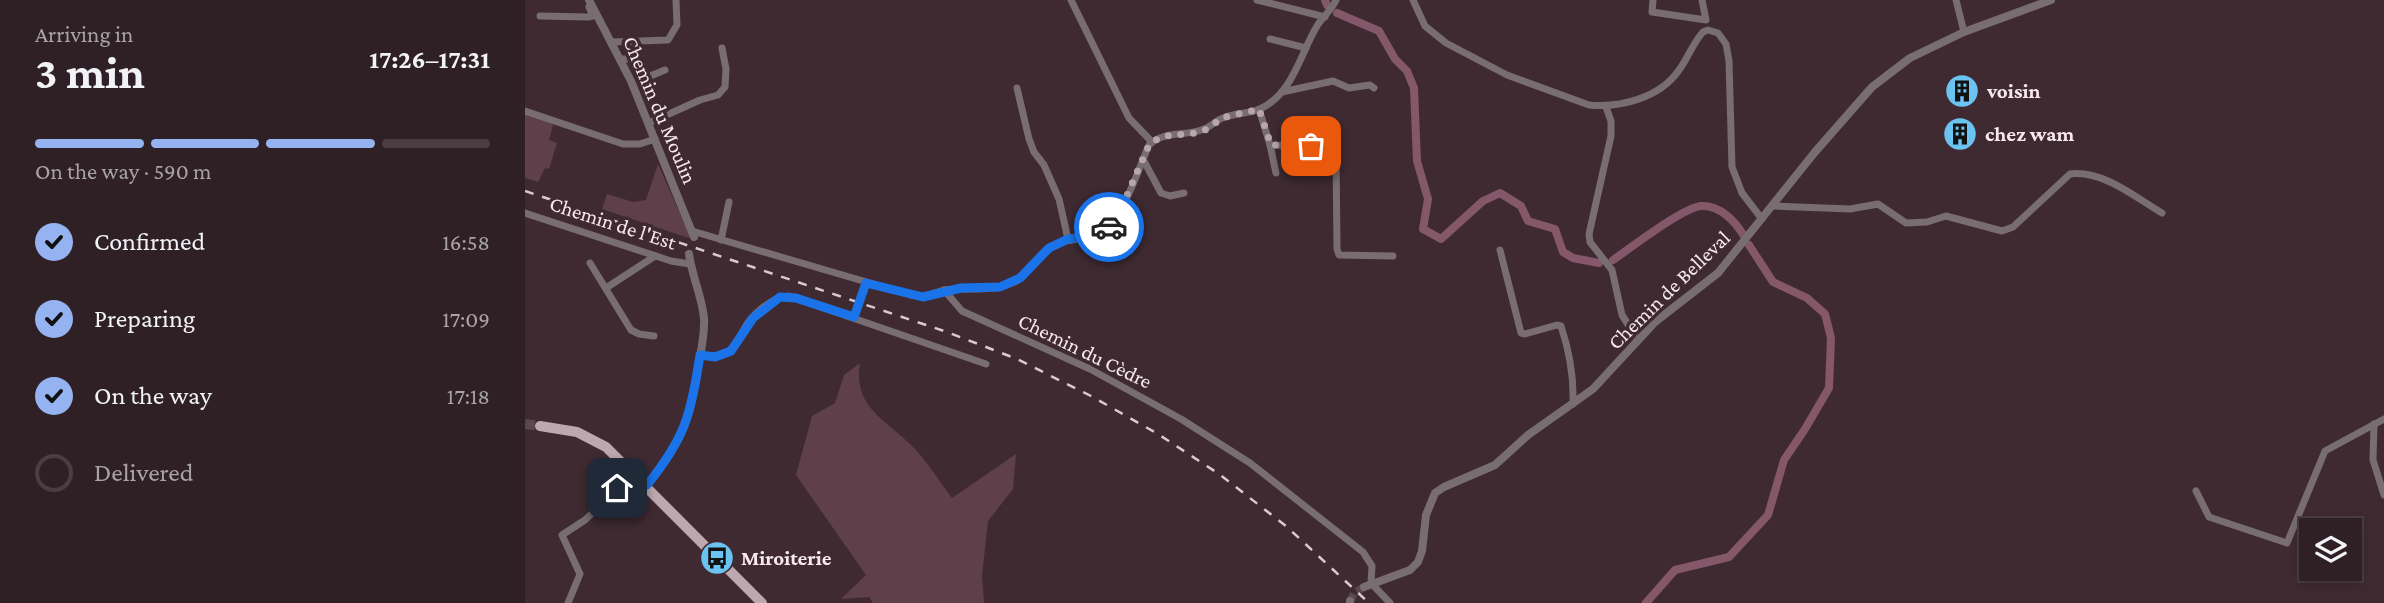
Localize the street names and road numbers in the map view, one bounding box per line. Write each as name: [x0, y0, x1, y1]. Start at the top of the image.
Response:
street label: Chemin du Moulin: [618, 33, 702, 187]
street label: Chemin de l'Est: [547, 191, 680, 255]
street label: Chemin de Belleval: [1603, 226, 1735, 354]
street label: Chemin du Cèdre: [1014, 308, 1156, 394]

